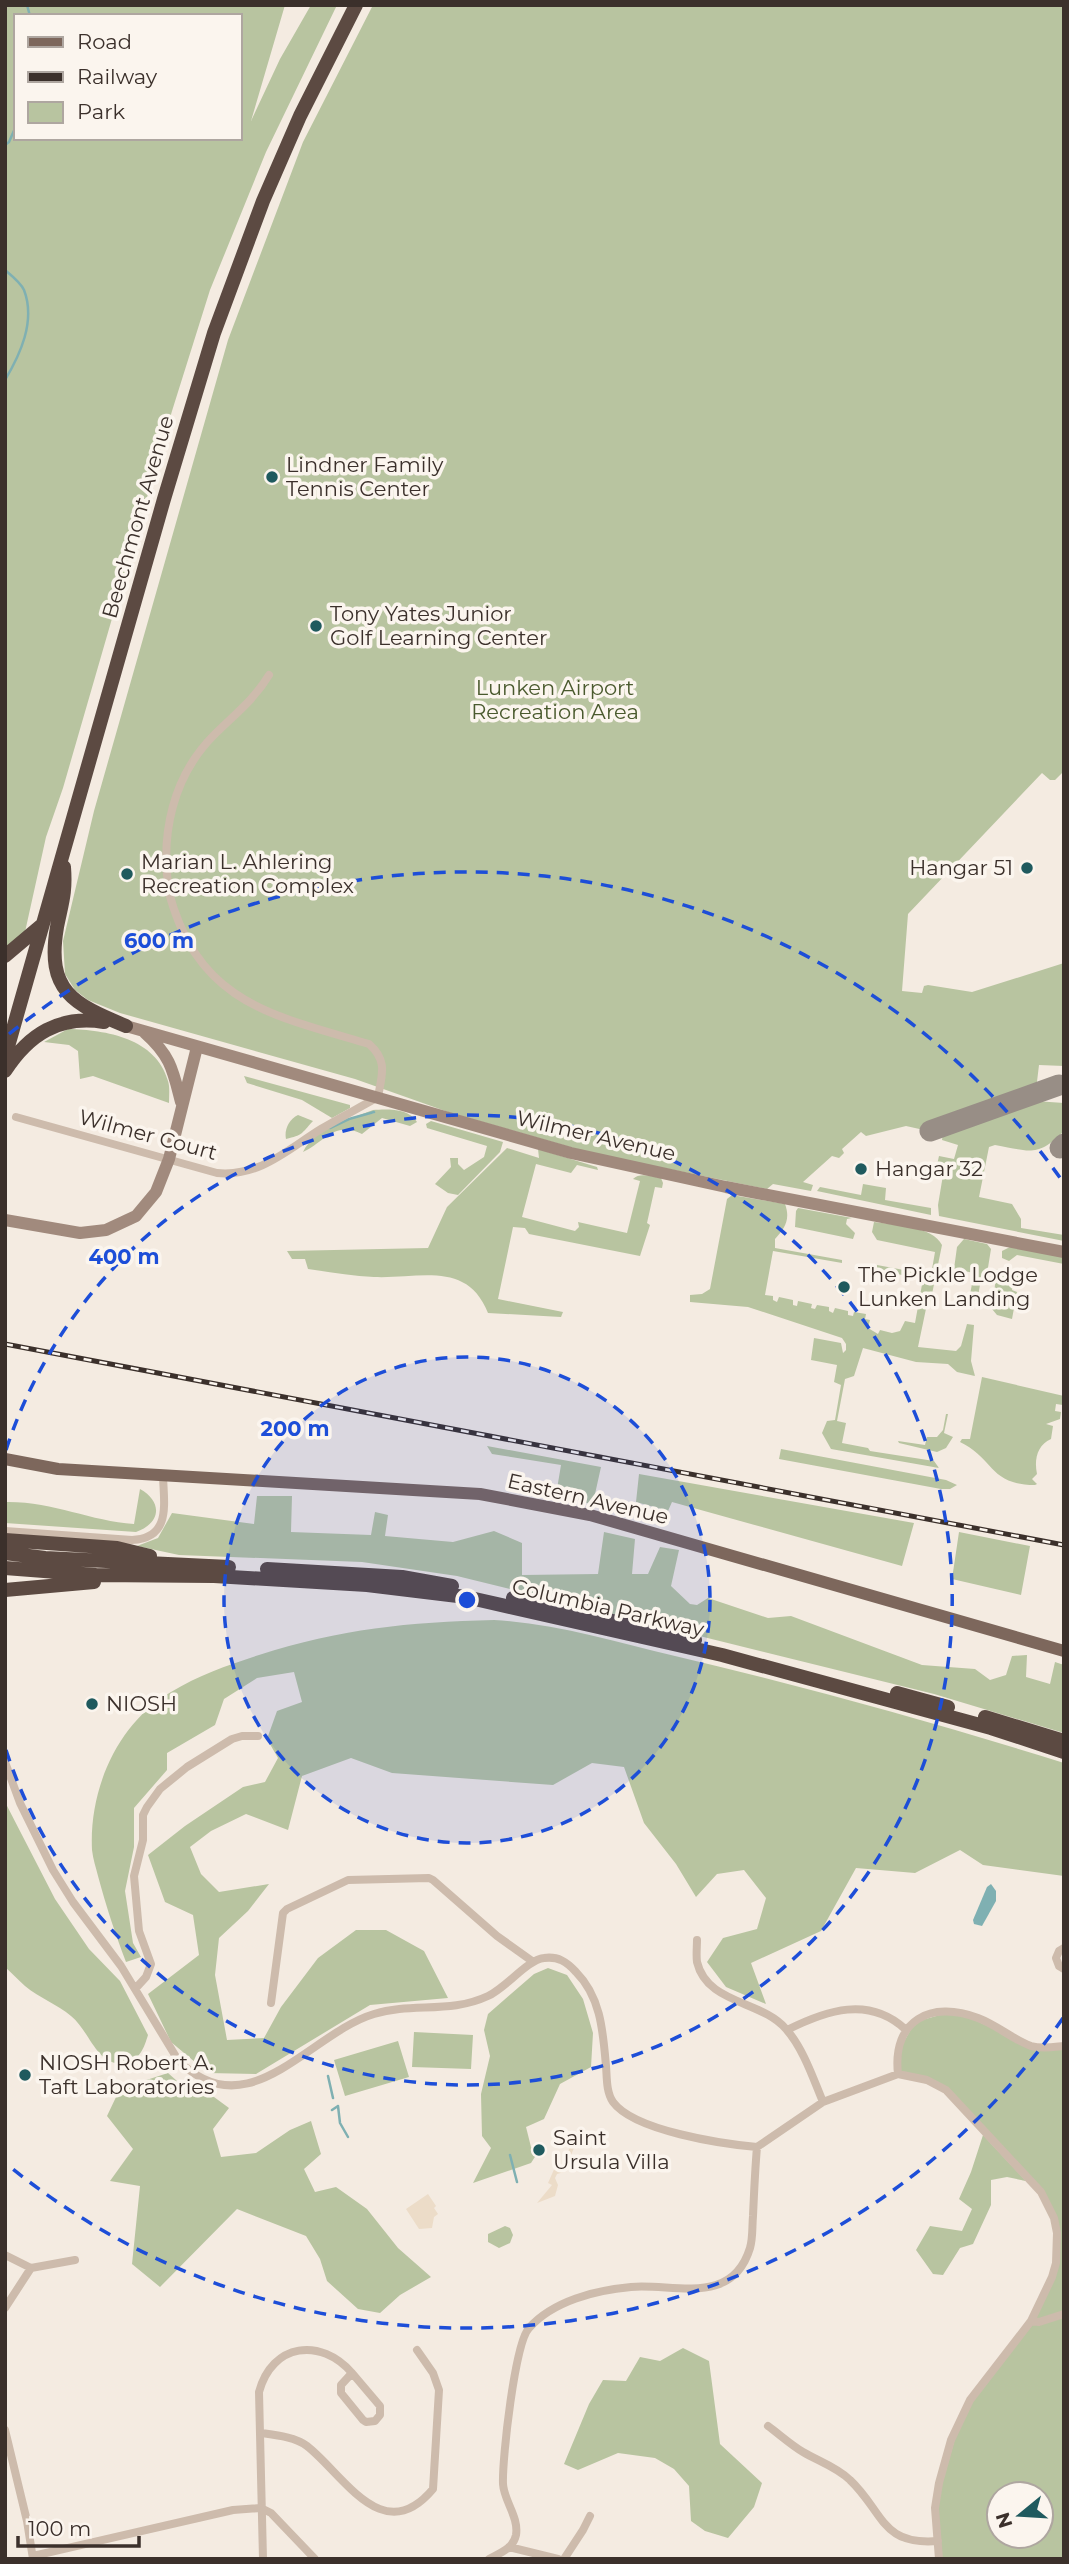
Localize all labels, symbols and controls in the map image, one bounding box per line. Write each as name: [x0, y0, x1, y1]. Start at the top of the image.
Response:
legend: [14, 14, 242, 140]
text: Road: [77, 29, 132, 54]
text: Railway: [77, 64, 158, 89]
text: Park: [77, 99, 125, 124]
street label: Beechmont Avenue: [97, 412, 178, 621]
place label: Lindner Family Tennis Center: [286, 452, 444, 501]
marker: Lindner Family Tennis Center: [264, 469, 280, 485]
place label: Tony Yates Junior Golf Learning Center: [330, 601, 547, 650]
marker: Tony Yates Junior Golf Learning Center: [308, 618, 324, 634]
park label: Lunken Airport Recreation Area: [471, 675, 639, 724]
place label: Marian L. Ahlering Recreation Complex: [141, 849, 354, 898]
place label: Hangar 51: [909, 855, 1013, 880]
marker: Hangar 51: [1019, 860, 1035, 876]
marker: Marian L. Ahlering Recreation Complex: [119, 866, 135, 882]
text: 600 m: [124, 928, 194, 953]
street label: Wilmer Court: [76, 1104, 220, 1165]
street label: Wilmer Avenue: [514, 1105, 678, 1166]
place label: Hangar 32: [875, 1156, 983, 1181]
marker: Hangar 32: [853, 1161, 869, 1177]
text: 400 m: [89, 1244, 159, 1269]
place label: The Pickle Lodge Lunken Landing: [858, 1262, 1038, 1311]
marker: The Pickle Lodge Lunken Landing: [836, 1279, 852, 1295]
text: 200 m: [261, 1416, 329, 1441]
street label: Eastern Avenue: [505, 1468, 671, 1529]
street label: Columbia Parkway: [510, 1573, 707, 1642]
centre of rings: [455, 1588, 479, 1612]
place label: NIOSH: [106, 1691, 177, 1716]
marker: NIOSH: [84, 1696, 100, 1712]
place label: NIOSH Robert A. Taft Laboratories: [39, 2050, 214, 2099]
marker: NIOSH Robert A. Taft Laboratories: [17, 2067, 33, 2083]
place label: Saint Ursula Villa: [553, 2125, 670, 2174]
marker: Saint Ursula Villa: [531, 2142, 547, 2158]
north arrow: [985, 2480, 1055, 2550]
scale bar: [18, 2504, 138, 2548]
text: N: [991, 2509, 1018, 2531]
text: 100 m: [28, 2516, 91, 2541]

